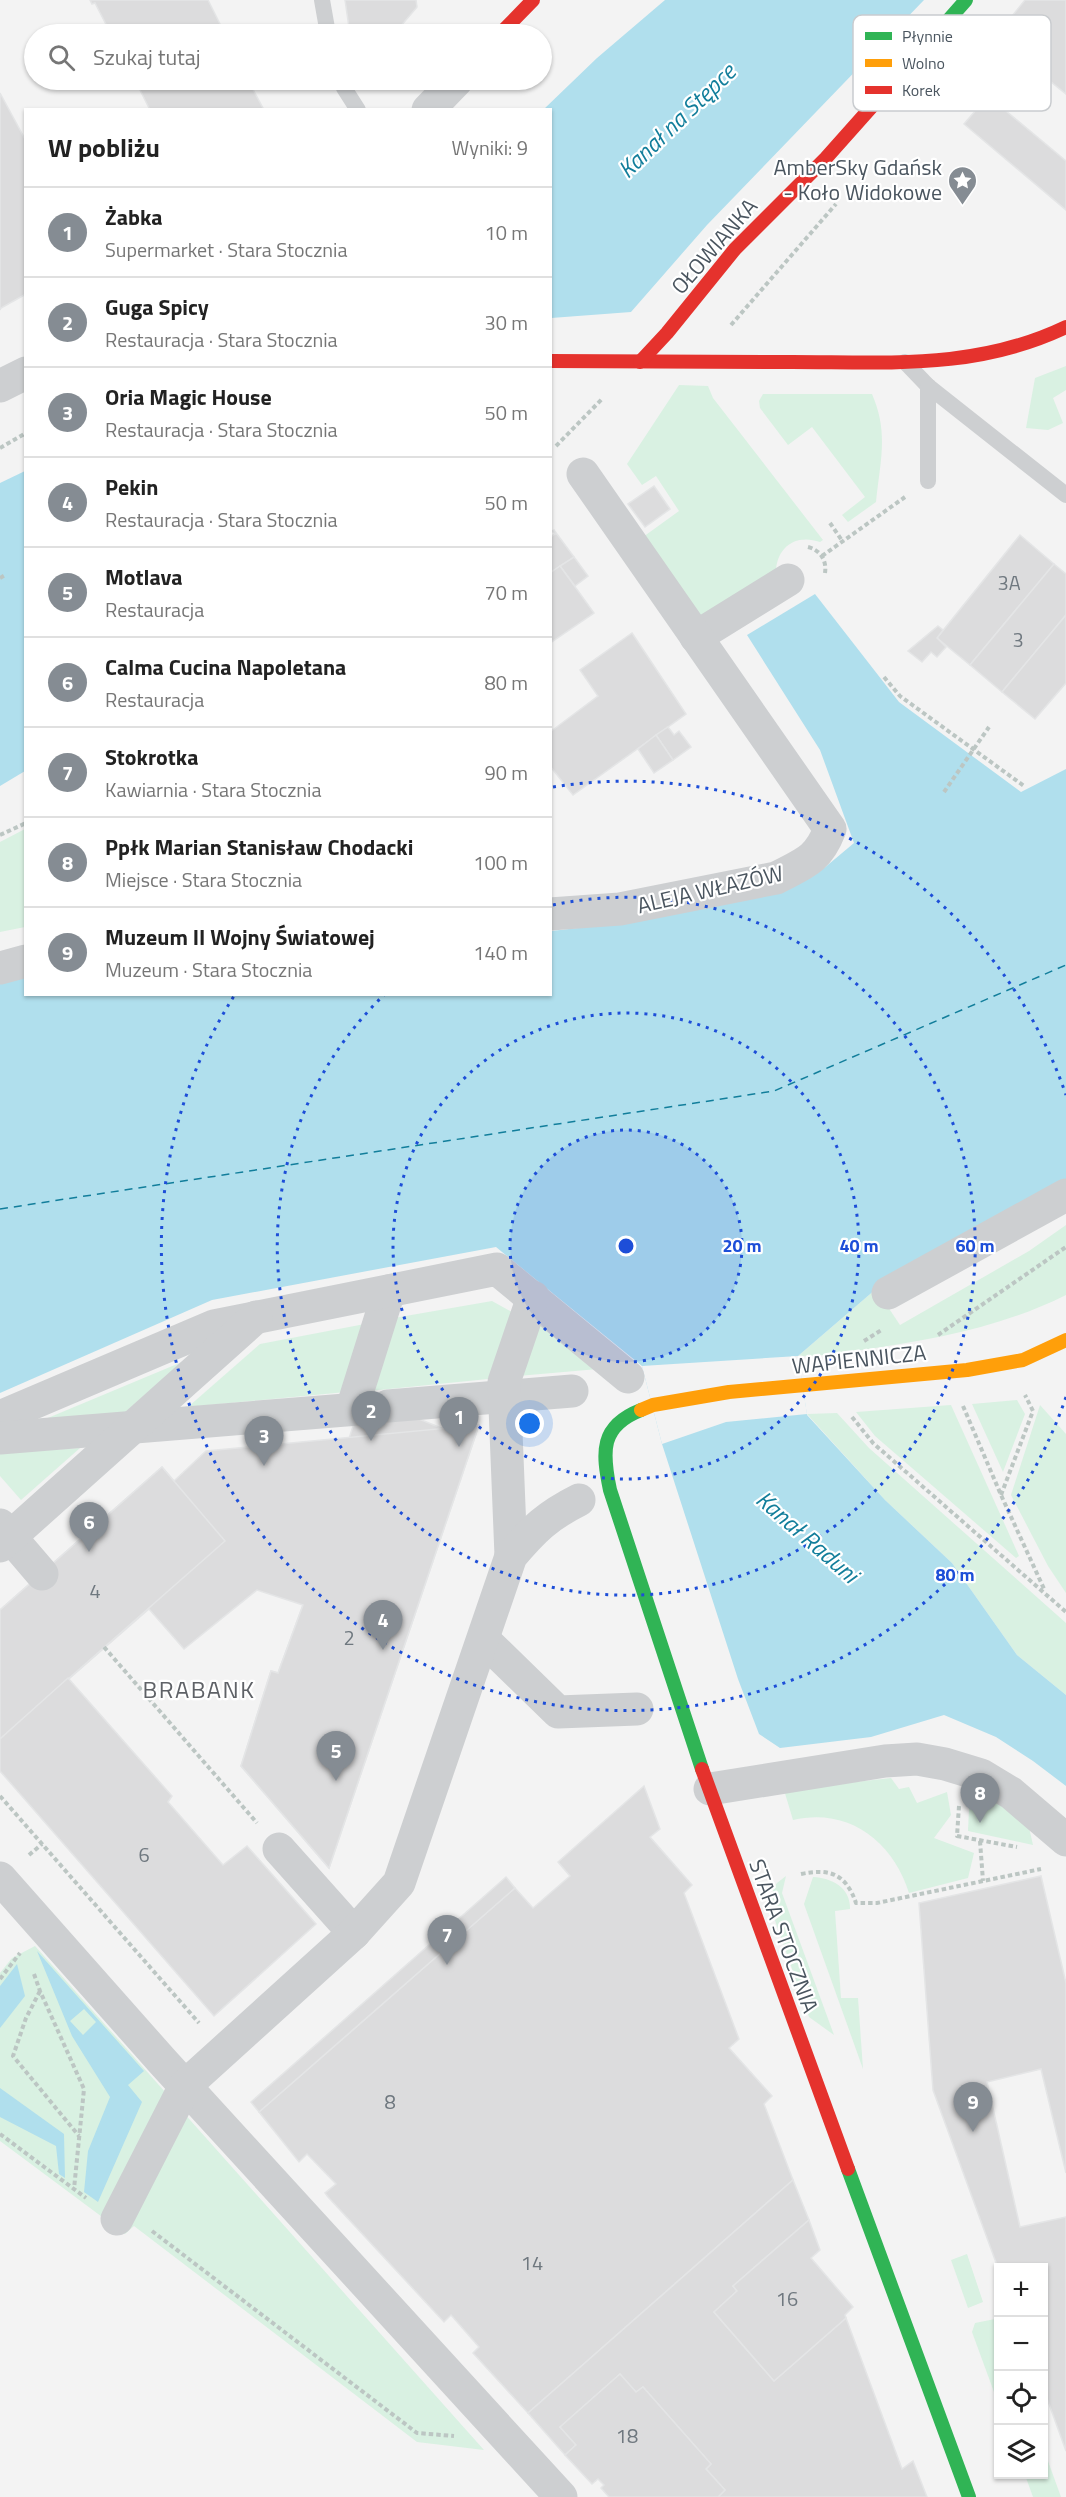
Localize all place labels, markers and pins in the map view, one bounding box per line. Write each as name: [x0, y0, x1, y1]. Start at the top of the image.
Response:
place label: AmberSky Gdańsk - Koło Widokowe: [773, 150, 942, 209]
place icon: AmberSky Gdańsk - Koło Widokowe: [947, 164, 979, 206]
centre of rings: [616, 1236, 636, 1256]
pin: 2: [352, 1392, 391, 1441]
pin: 1: [440, 1398, 478, 1447]
pin: 3: [244, 1416, 284, 1466]
pin: 6: [70, 1502, 109, 1552]
pin: 4: [364, 1600, 403, 1650]
pin: 5: [316, 1732, 356, 1781]
pin: 8: [960, 1774, 1000, 1823]
pin: 7: [428, 1916, 466, 1965]
pin: 9: [954, 2082, 992, 2132]

